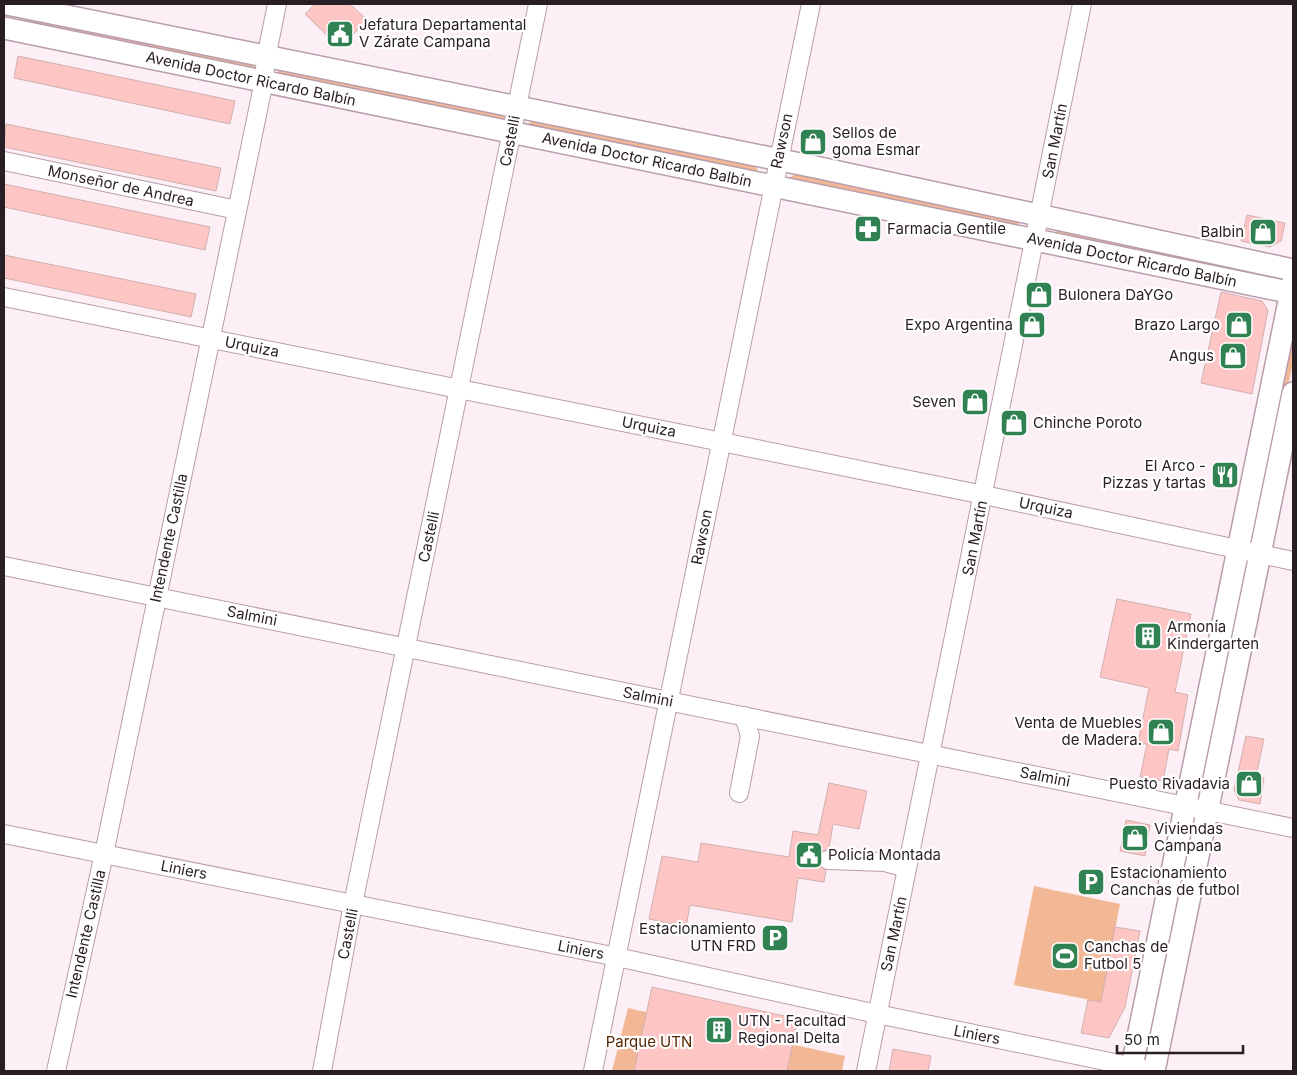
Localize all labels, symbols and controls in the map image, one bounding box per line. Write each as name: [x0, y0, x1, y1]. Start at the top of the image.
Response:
place label: Jefatura Departamental V Zárate Campana: [359, 15, 527, 51]
public building icon: Jefatura Departamental V Zárate Campana: [325, 19, 355, 49]
street label: Avenida Doctor Ricardo Balbín: [144, 47, 358, 110]
street label: San Martín: [1038, 102, 1071, 180]
street label: Rawson: [766, 112, 797, 170]
street label: Castelli: [495, 114, 524, 168]
place label: Sellos de goma Esmar: [832, 123, 920, 159]
shop icon: Sellos de goma Esmar: [798, 127, 828, 157]
street label: Avenida Doctor Ricardo Balbín: [540, 128, 754, 191]
street label: Monseñor de Andrea: [46, 161, 196, 210]
pharmacy icon: Farmacia Gentile: [853, 214, 883, 244]
shop icon: Balbin: [1248, 217, 1278, 247]
place label: Farmacia Gentile: [887, 219, 1006, 238]
place label: Balbin: [1200, 222, 1244, 241]
street label: Avenida Doctor Ricardo Balbín: [1025, 228, 1239, 291]
shop icon: Bulonera DaYGo: [1024, 280, 1054, 310]
place label: Bulonera DaYGo: [1058, 285, 1173, 304]
shop icon: Expo Argentina: [1017, 310, 1047, 340]
shop icon: Brazo Largo: [1224, 310, 1254, 340]
place label: Expo Argentina: [905, 315, 1013, 334]
place label: Brazo Largo: [1134, 315, 1220, 334]
street label: Urquiza: [223, 332, 281, 361]
shop icon: Angus: [1218, 341, 1248, 371]
place label: Angus: [1169, 346, 1214, 365]
shop icon: Seven: [960, 387, 990, 417]
place label: Seven: [912, 392, 956, 411]
shop icon: Chinche Poroto: [999, 408, 1029, 438]
street label: Urquiza: [620, 412, 678, 441]
place label: Chinche Poroto: [1033, 413, 1142, 432]
place label: El Arco - Pizzas y tartas: [1102, 456, 1206, 492]
restaurant icon: El Arco - Pizzas y tartas: [1210, 460, 1240, 490]
street label: Intendente Castilla: [146, 472, 191, 604]
street label: Urquiza: [1017, 493, 1075, 523]
street label: San Martín: [958, 499, 991, 577]
street label: Rawson: [687, 508, 716, 566]
street label: Castelli: [414, 510, 443, 564]
street label: Salmini: [225, 601, 279, 630]
place label: Armonía Kindergarten: [1167, 617, 1259, 653]
building icon: Armonía Kindergarten: [1133, 621, 1163, 651]
street label: Salmini: [621, 682, 675, 711]
place label: Venta de Muebles de Madera.: [1014, 713, 1142, 749]
shop icon: Venta de Muebles de Madera.: [1146, 717, 1176, 747]
street label: Salmini: [1018, 762, 1072, 791]
shop icon: Puesto Rivadavia: [1234, 769, 1264, 799]
place label: Puesto Rivadavia: [1109, 774, 1230, 793]
place label: Viviendas Campana: [1154, 819, 1223, 855]
shop icon: Viviendas Campana: [1120, 823, 1150, 853]
public building icon: Policía Montada: [794, 840, 824, 870]
place label: Policía Montada: [828, 845, 941, 864]
street label: Liniers: [159, 856, 209, 883]
place label: Estacionamiento Canchas de futbol: [1110, 863, 1240, 899]
parking icon: Estacionamiento Canchas de futbol: [1076, 867, 1106, 897]
street label: Intendente Castilla: [61, 868, 110, 1000]
street label: San Martín: [876, 895, 911, 973]
street label: Castelli: [333, 907, 362, 961]
place label: Estacionamiento UTN FRD: [639, 919, 756, 955]
parking icon: Estacionamiento UTN FRD: [760, 923, 790, 953]
street label: Liniers: [556, 936, 606, 963]
place label: Canchas de Futbol 5: [1084, 937, 1168, 973]
sports icon: Canchas de Futbol 5: [1050, 941, 1080, 971]
place label: UTN - Facultad Regional Delta: [738, 1011, 846, 1047]
building icon: UTN - Facultad Regional Delta: [704, 1015, 734, 1045]
street label: Liniers: [952, 1021, 1002, 1048]
scale bar: [1117, 1022, 1243, 1054]
text: 50 m: [1124, 1030, 1160, 1049]
park label: Parque UTN: [606, 1032, 692, 1051]

